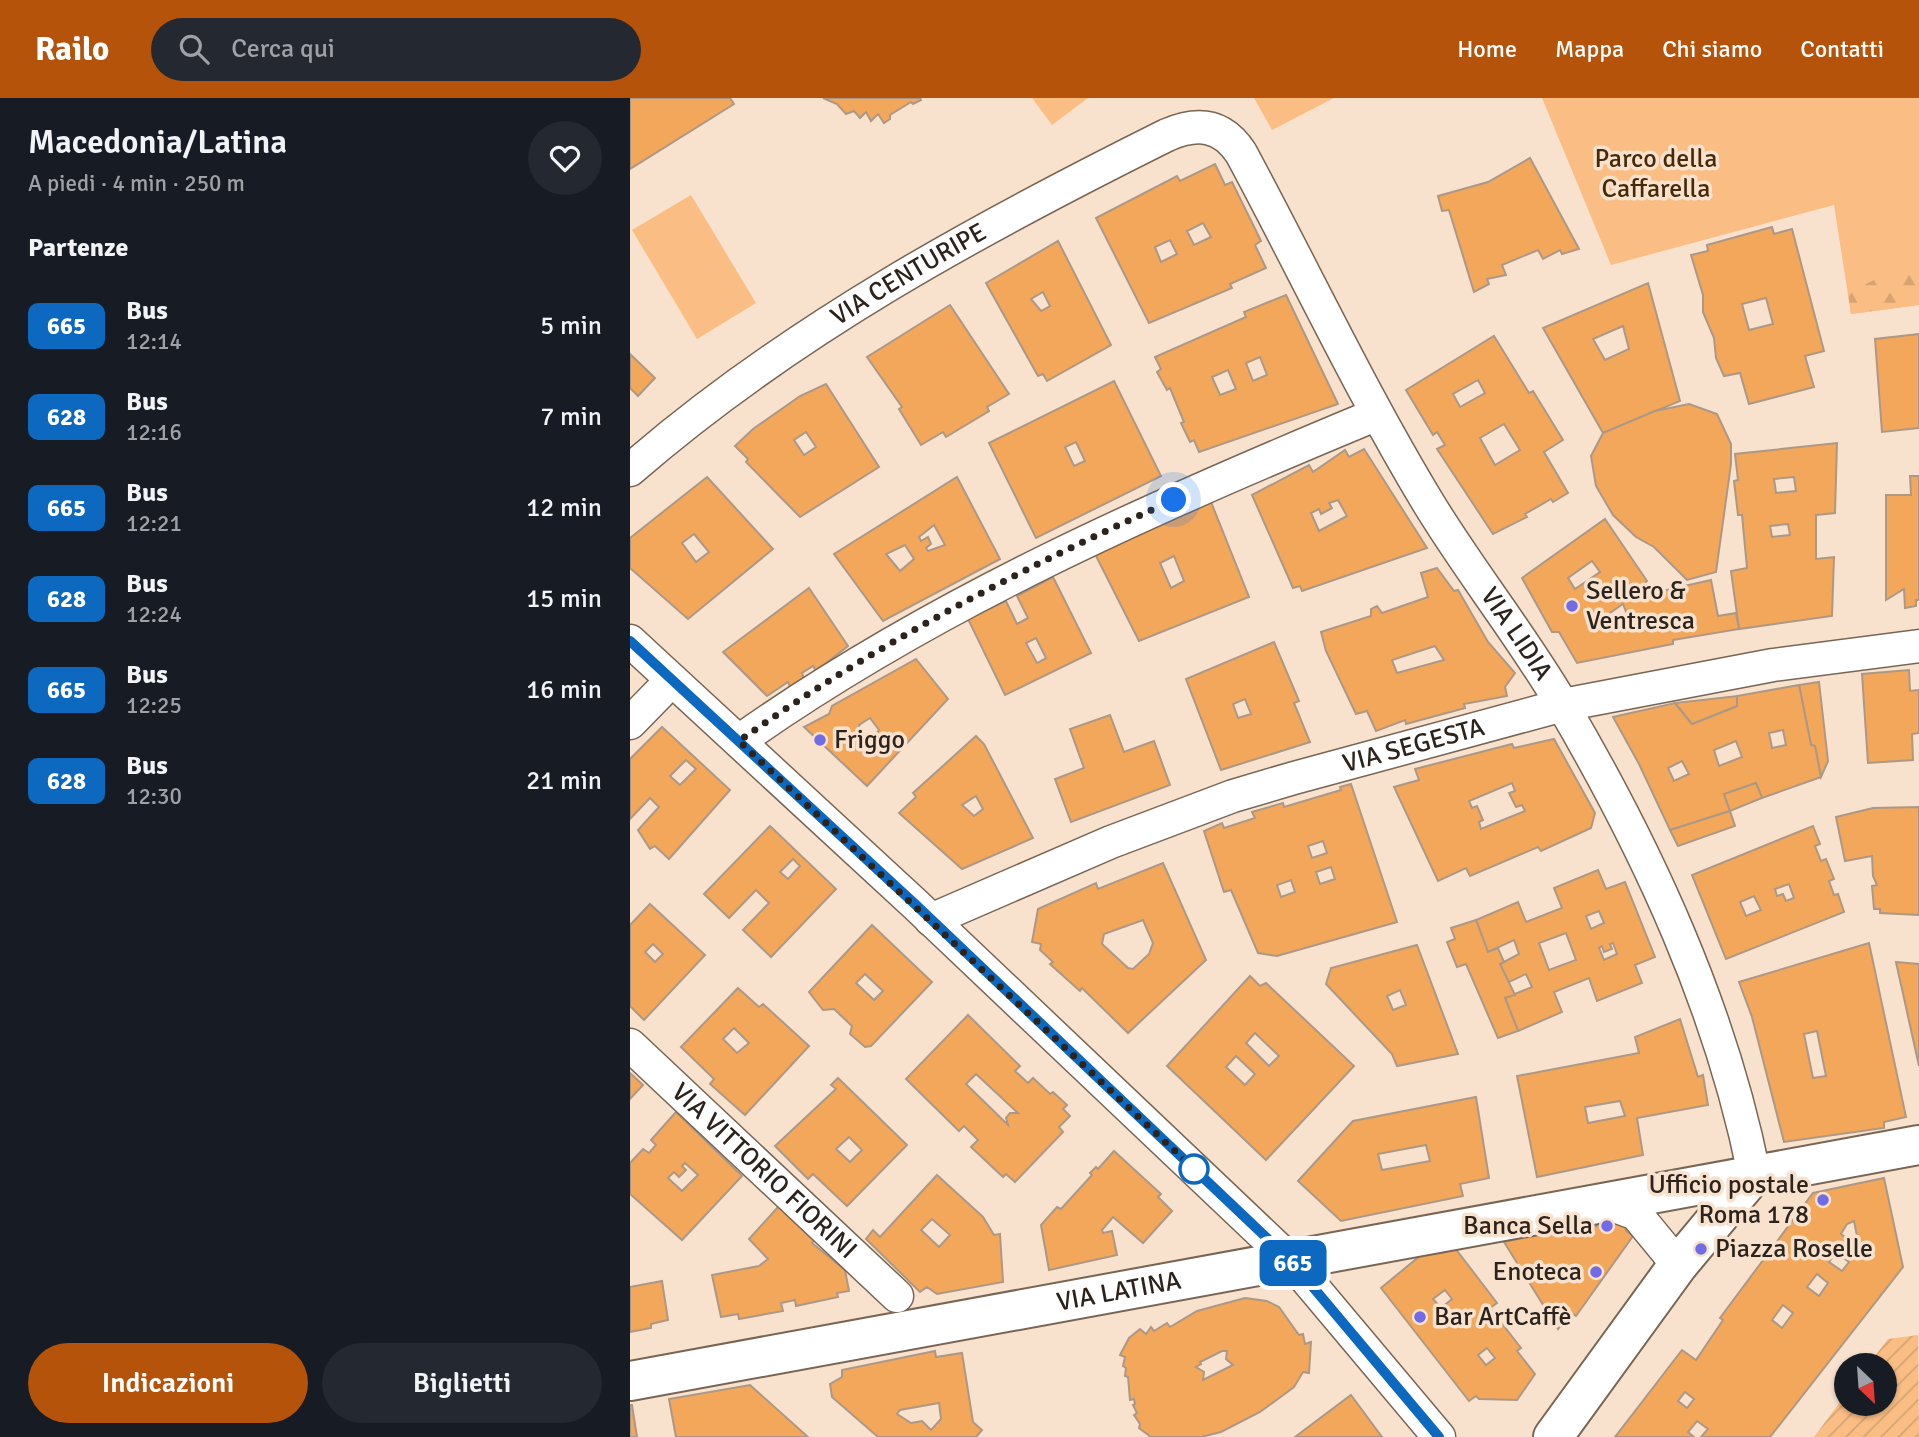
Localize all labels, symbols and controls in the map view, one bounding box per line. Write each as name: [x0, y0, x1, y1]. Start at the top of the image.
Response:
search box: [151, 18, 641, 81]
text: Railo: [35, 29, 109, 70]
icon: search: [175, 30, 213, 68]
text: Cerca qui: [231, 33, 335, 65]
text: Home: [1457, 34, 1517, 64]
text: Mappa: [1555, 34, 1624, 64]
text: Chi siamo: [1662, 34, 1762, 64]
text: Contatti: [1800, 34, 1884, 64]
button: heart: [528, 121, 602, 195]
text: Macedonia/Latina: [28, 122, 287, 163]
park label: Parco della Caffarella: [1595, 143, 1717, 205]
text: A piedi · 4 min · 250 m: [28, 169, 245, 198]
street label: VIA CENTURIPE: [825, 216, 992, 333]
text: Partenze: [28, 232, 128, 264]
text: Bus: [126, 295, 168, 327]
text: 5 min: [540, 310, 602, 342]
text: 665: [47, 311, 86, 341]
text: 12:14: [126, 327, 182, 356]
text: Bus: [126, 386, 168, 418]
text: 7 min: [540, 401, 602, 433]
text: 628: [47, 402, 86, 432]
text: 12:16: [126, 418, 182, 447]
text: Bus: [126, 477, 168, 509]
your location: [1156, 482, 1191, 517]
text: 12 min: [526, 492, 602, 524]
text: 665: [47, 493, 86, 523]
text: 12:21: [126, 509, 182, 538]
text: Bus: [126, 568, 168, 600]
place label: Sellero & Ventresca: [1586, 575, 1695, 637]
street label: VIA LIDIA: [1473, 581, 1559, 687]
text: 15 min: [526, 583, 602, 615]
text: 628: [47, 584, 86, 614]
marker: Sellero & Ventresca: [1564, 598, 1580, 614]
text: 12:24: [126, 600, 182, 629]
text: Bus: [126, 659, 168, 691]
text: 16 min: [526, 674, 602, 706]
text: 665: [47, 675, 86, 705]
text: 12:25: [126, 691, 182, 720]
street label: VIA SEGESTA: [1339, 711, 1488, 780]
place label: Friggo: [834, 724, 905, 756]
marker: Friggo: [812, 732, 828, 748]
text: Bus: [126, 750, 168, 782]
text: 21 min: [526, 765, 602, 797]
text: 628: [47, 766, 86, 796]
text: 12:30: [126, 782, 182, 811]
street label: VIA VITTORIO FIORINI: [665, 1076, 863, 1266]
unlabelled marker: [1179, 1154, 1209, 1184]
place label: Ufficio postale Roma 178: [1649, 1169, 1809, 1231]
marker: Ufficio postale Roma 178: [1815, 1192, 1831, 1208]
place label: Banca Sella: [1463, 1210, 1593, 1242]
marker: Banca Sella: [1599, 1218, 1615, 1234]
place label: Piazza Roselle: [1715, 1233, 1873, 1265]
line badge: 665: [1253, 1240, 1333, 1286]
marker: Piazza Roselle: [1693, 1241, 1709, 1257]
text: 665: [1274, 1248, 1312, 1278]
place label: Enoteca: [1493, 1256, 1582, 1288]
street label: VIA LATINA: [1054, 1264, 1184, 1319]
marker: Enoteca: [1588, 1264, 1604, 1280]
place label: Bar ArtCaffè: [1434, 1301, 1571, 1333]
marker: Bar ArtCaffè: [1412, 1309, 1428, 1325]
button: Indicazioni: [28, 1343, 308, 1423]
button: Biglietti: [322, 1343, 602, 1423]
north arrow: [1834, 1353, 1897, 1416]
map controls: [1834, 1353, 1897, 1416]

